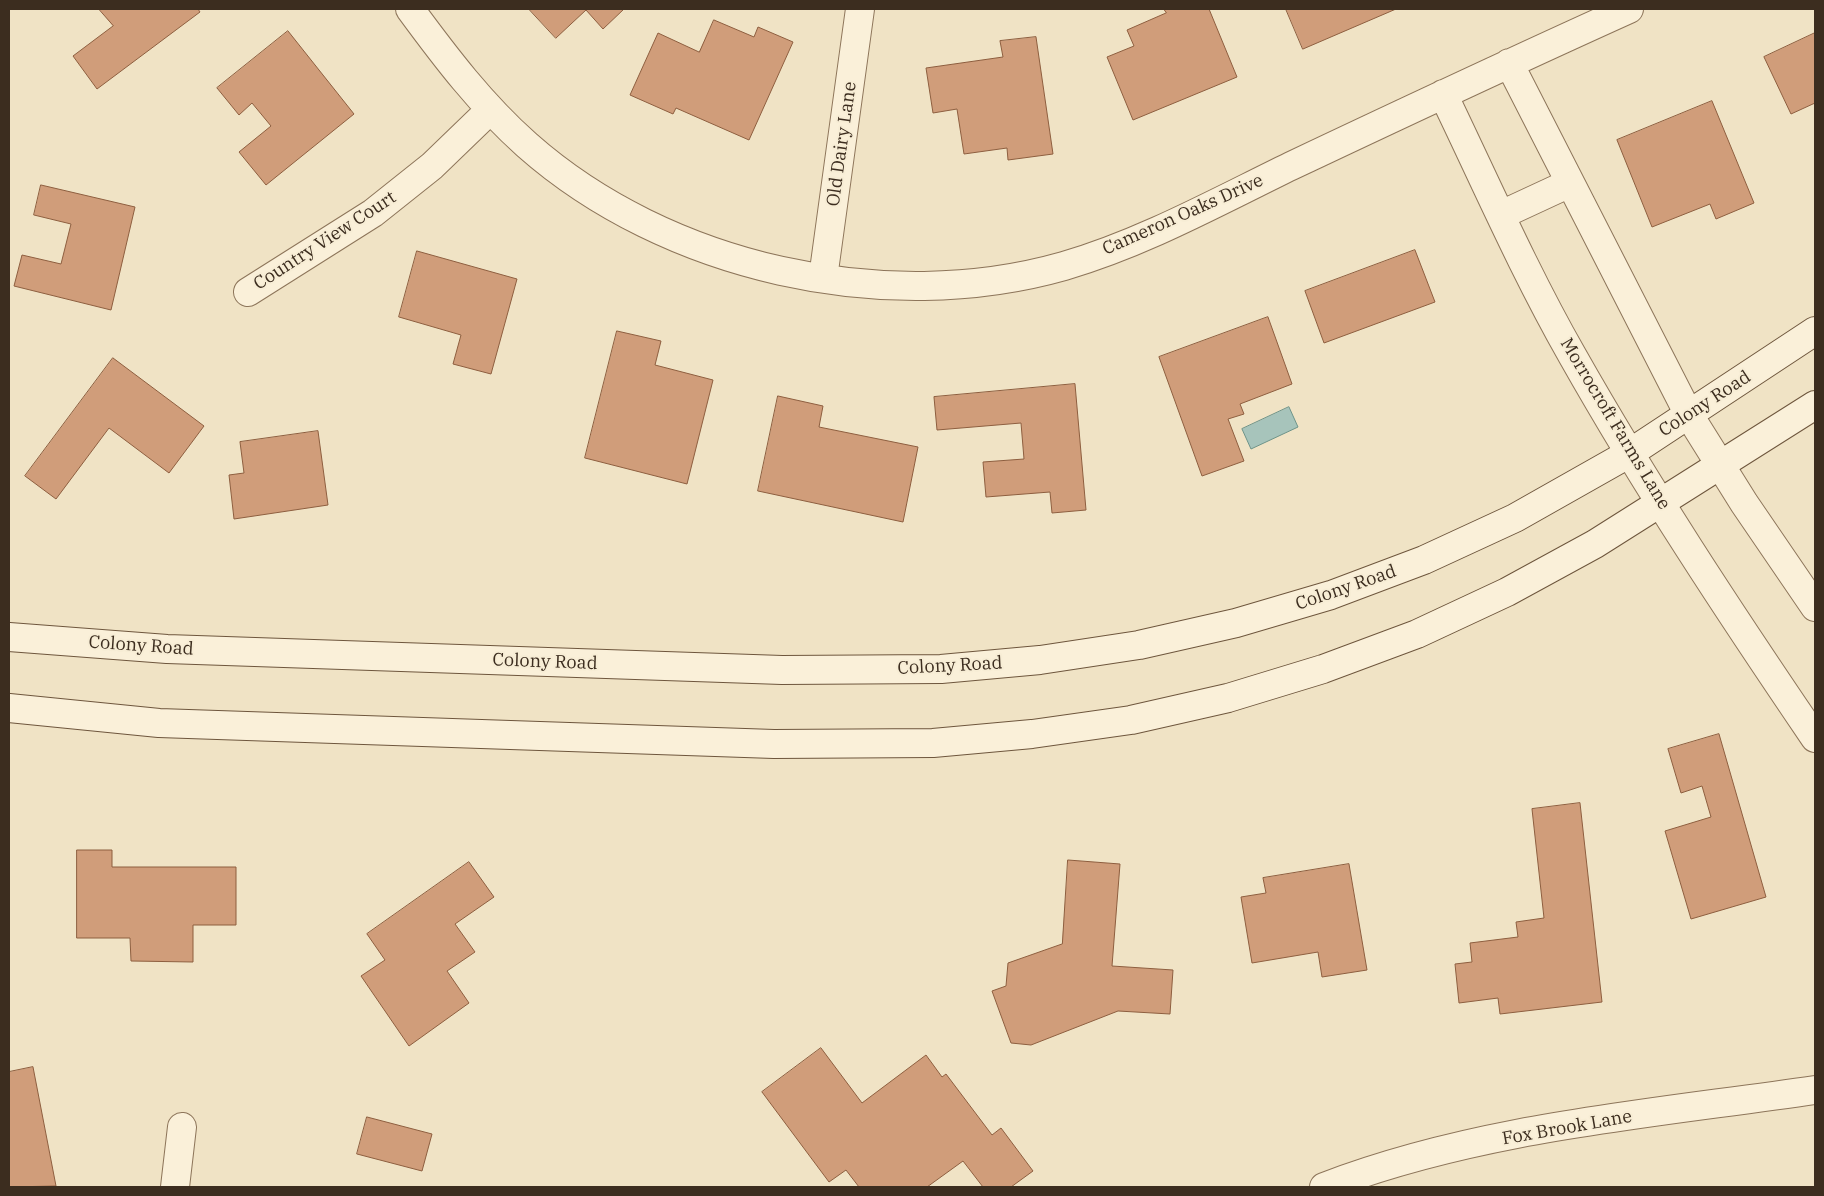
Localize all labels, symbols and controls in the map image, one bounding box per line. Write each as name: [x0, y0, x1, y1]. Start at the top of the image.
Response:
street label: Old Dairy Lane: [823, 80, 861, 208]
street label: Cameron Oaks Drive: [1099, 170, 1267, 260]
street label: Country View Court: [250, 187, 400, 295]
street label: Morrocroft Farms Lane: [1555, 334, 1675, 514]
street label: Colony Road: [1655, 366, 1755, 442]
street label: Colony Road: [1293, 561, 1399, 615]
street label: Colony Road: [88, 632, 194, 660]
street label: Colony Road: [492, 649, 598, 675]
street label: Colony Road: [897, 652, 1003, 680]
street label: Fox Brook Lane: [1500, 1106, 1634, 1150]

